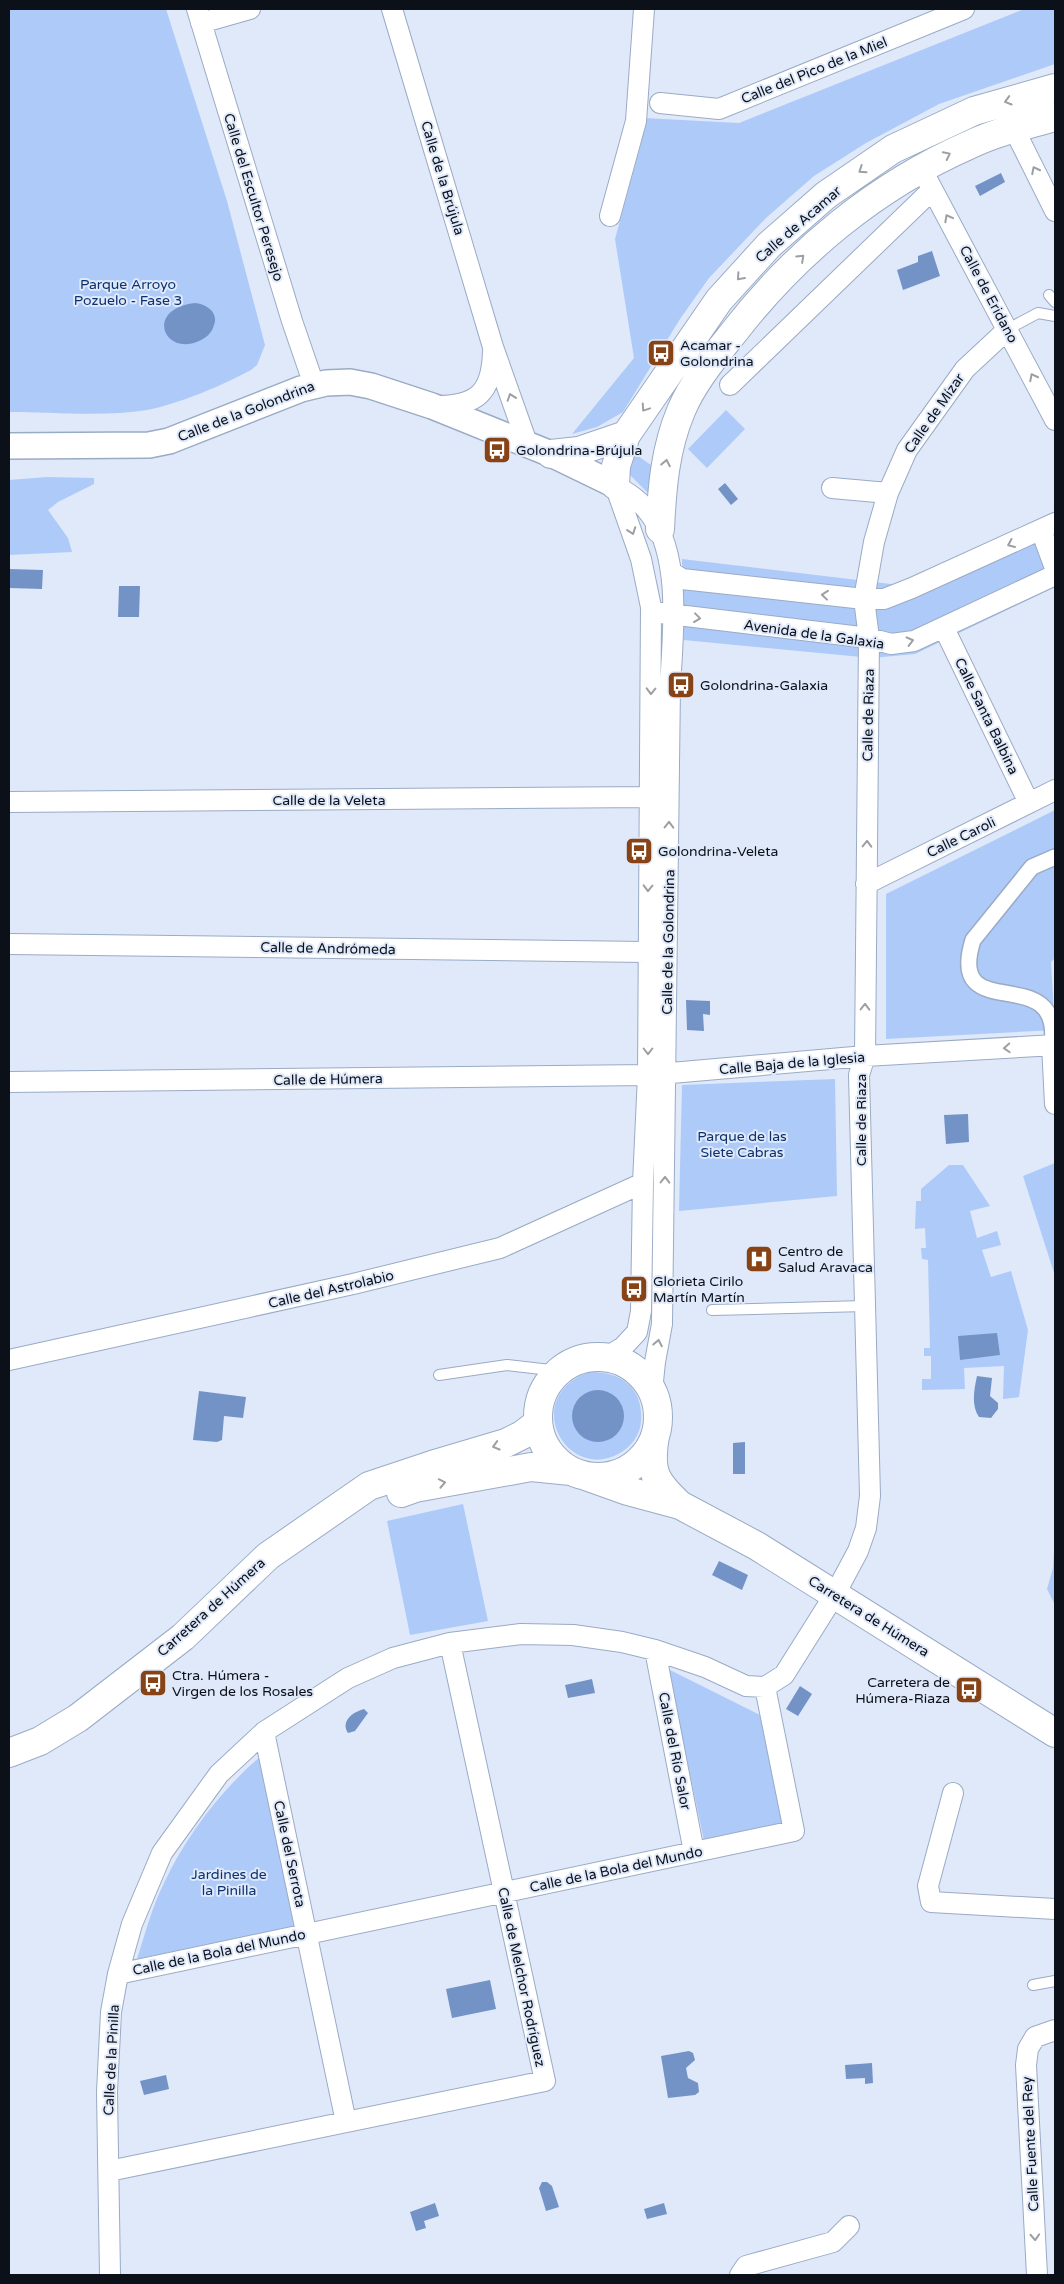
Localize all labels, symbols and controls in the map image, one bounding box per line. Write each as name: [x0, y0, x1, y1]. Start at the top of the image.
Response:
street label: Calle del Pico de la Miel: [739, 33, 890, 108]
one-way arrow: [1005, 96, 1013, 106]
street label: Calle del Escultor Peresejo: [220, 111, 287, 283]
street label: Calle de la Brújula: [417, 119, 468, 237]
one-way arrow: [942, 151, 951, 161]
one-way arrow: [859, 164, 868, 173]
one-way arrow: [1030, 166, 1041, 175]
street label: Calle de Acamar: [752, 182, 845, 266]
one-way arrow: [944, 215, 954, 224]
street label: Calle de Eridano: [956, 243, 1021, 346]
one-way arrow: [796, 255, 805, 264]
one-way arrow: [737, 271, 746, 280]
park label: Parque Arroyo Pozuelo - Fase 3: [74, 276, 182, 309]
place label: Acamar - Golondrina: [680, 337, 754, 370]
bus stop icon: Acamar - Golondrina: [646, 338, 676, 368]
street label: Calle de Mízar: [901, 370, 969, 457]
one-way arrow: [1029, 373, 1039, 382]
street label: Calle de la Golondrina: [175, 378, 317, 445]
one-way arrow: [507, 393, 517, 402]
one-way arrow: [642, 402, 651, 412]
bus stop icon: Golondrina-Brújula: [482, 435, 512, 465]
place label: Golondrina-Brújula: [516, 442, 642, 459]
one-way arrow: [660, 459, 670, 468]
one-way arrow: [626, 526, 636, 535]
one-way arrow: [1007, 537, 1016, 548]
one-way arrow: [821, 590, 829, 601]
one-way arrow: [693, 612, 701, 623]
street label: Avenida de la Galaxia: [743, 616, 885, 653]
one-way arrow: [905, 636, 914, 647]
street label: Calle Santa Balbina: [951, 655, 1022, 777]
street label: Calle de Riaza: [859, 669, 878, 762]
bus stop icon: Golondrina-Galaxia: [666, 670, 696, 700]
place label: Golondrina-Galaxia: [700, 677, 828, 694]
one-way arrow: [646, 687, 656, 695]
street label: Calle de la Veleta: [272, 792, 386, 809]
street label: Calle Caroli: [924, 814, 998, 861]
one-way arrow: [664, 821, 674, 829]
bus stop icon: Golondrina-Veleta: [624, 836, 654, 866]
one-way arrow: [862, 840, 872, 848]
place label: Golondrina-Veleta: [658, 843, 778, 860]
street label: Calle de la Golondrina: [659, 869, 678, 1015]
one-way arrow: [643, 884, 653, 892]
street label: Calle de Andrómeda: [260, 939, 396, 958]
one-way arrow: [859, 1003, 870, 1011]
one-way arrow: [1002, 1043, 1010, 1054]
one-way arrow: [643, 1047, 653, 1055]
street label: Calle Baja de la Iglesia: [718, 1049, 866, 1078]
street label: Calle de Húmera: [273, 1070, 383, 1089]
street label: Calle de Riaza: [853, 1074, 870, 1166]
park label: Parque de las Siete Cabras: [697, 1128, 787, 1161]
one-way arrow: [659, 1176, 670, 1184]
place label: Centro de Salud Aravaca: [778, 1243, 873, 1276]
hospital icon: Centro de Salud Aravaca: [744, 1244, 774, 1274]
street label: Calle del Astrolabio: [267, 1267, 396, 1312]
place label: Glorieta Cirilo Martín Martín: [653, 1273, 745, 1306]
bus stop icon: Glorieta Cirilo Martín Martín: [619, 1274, 649, 1304]
one-way arrow: [653, 1338, 663, 1347]
one-way arrow: [493, 1441, 501, 1451]
one-way arrow: [438, 1478, 446, 1488]
street label: Carretera de Húmera: [154, 1554, 269, 1660]
street label: Carretera de Húmera: [805, 1572, 932, 1661]
place label: Ctra. Húmera - Virgen de los Rosales: [172, 1667, 313, 1700]
bus stop icon: Ctra. Húmera - Virgen de los Rosales: [138, 1668, 168, 1698]
place label: Carretera de Húmera-Riaza: [855, 1674, 950, 1707]
bus stop icon: Carretera de Húmera-Riaza: [954, 1675, 984, 1705]
street label: Calle del Río Salor: [655, 1691, 694, 1812]
street label: Calle del Serrota: [270, 1799, 309, 1909]
street label: Calle de la Bola del Mundo: [528, 1843, 704, 1896]
park label: Jardines de la Pinilla: [191, 1866, 267, 1899]
street label: Calle de Melchor Rodríguez: [494, 1886, 549, 2068]
street label: Calle de la Bola del Mundo: [131, 1926, 307, 1979]
street label: Calle de la Pinilla: [100, 2004, 123, 2116]
street label: Calle Fuente del Rey: [1018, 2076, 1043, 2212]
one-way arrow: [1030, 2233, 1041, 2241]

